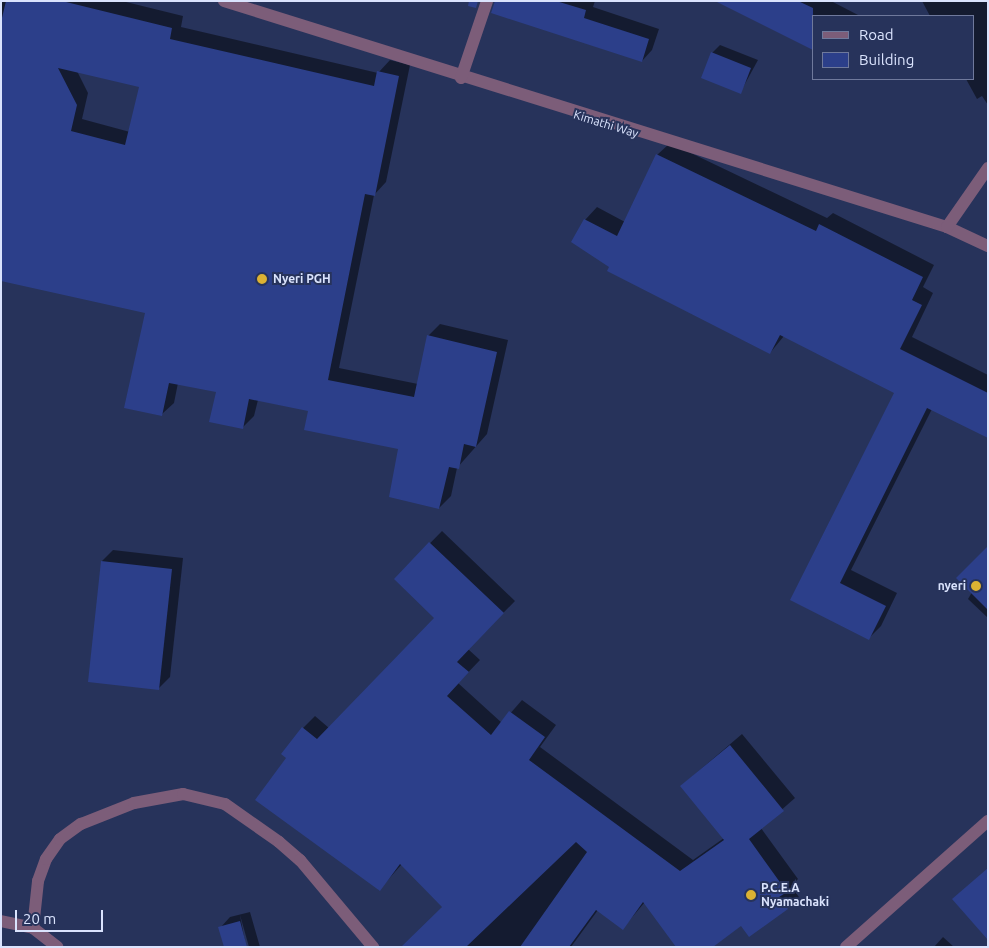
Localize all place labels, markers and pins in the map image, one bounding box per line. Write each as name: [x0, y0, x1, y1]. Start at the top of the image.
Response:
marker: Nyeri PGH: [255, 272, 269, 286]
place label: Nyeri PGH: [273, 272, 331, 286]
place label: nyeri: [938, 579, 966, 593]
marker: nyeri: [970, 580, 982, 592]
place label: P.C.E.A Nyamachaki: [761, 881, 829, 909]
marker: P.C.E.A Nyamachaki: [745, 889, 757, 901]

